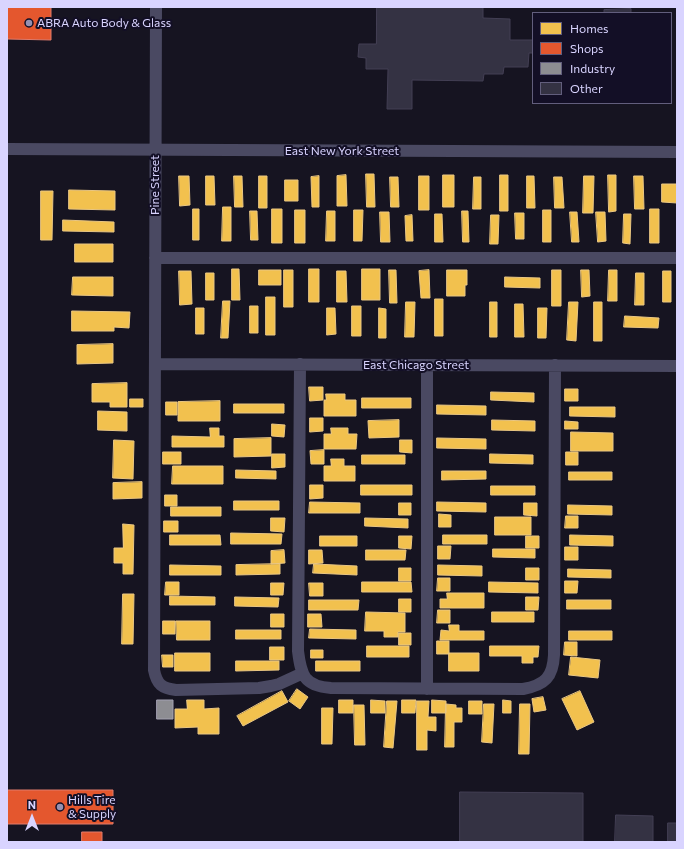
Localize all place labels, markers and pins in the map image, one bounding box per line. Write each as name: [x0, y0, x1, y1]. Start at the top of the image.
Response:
place label: ABRA Auto Body & Glass: [37, 16, 171, 30]
marker: ABRA Auto Body & Glass: [24, 18, 34, 28]
place label: Hills Tire & Supply: [68, 793, 116, 821]
marker: Hills Tire & Supply: [55, 802, 65, 812]

